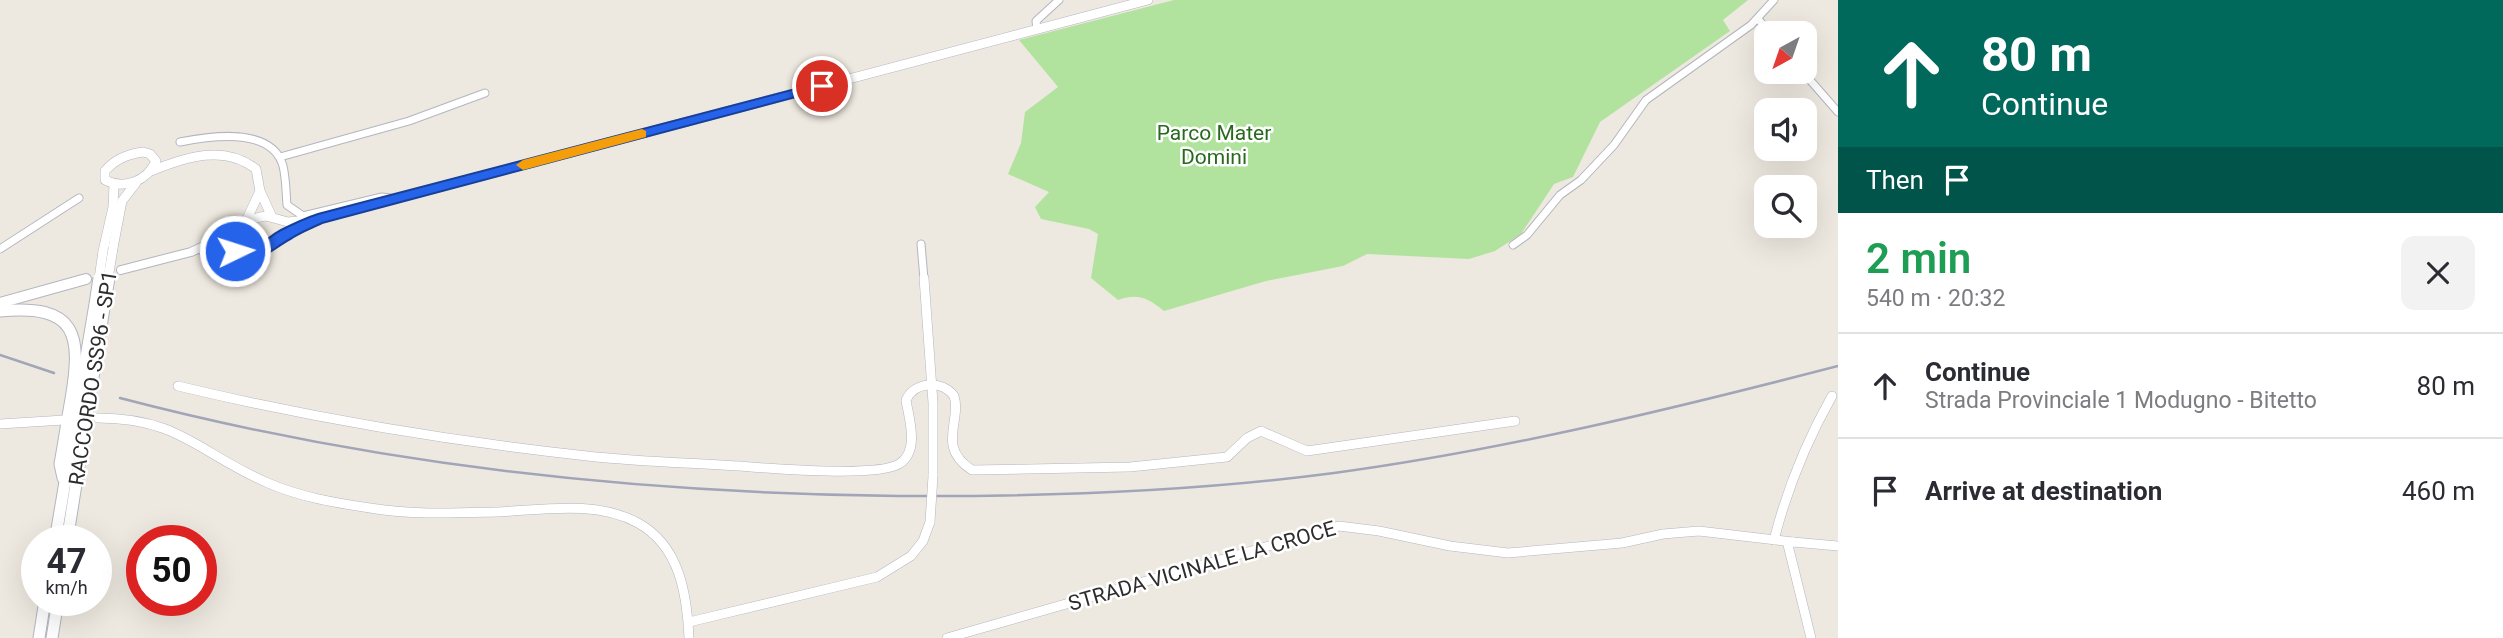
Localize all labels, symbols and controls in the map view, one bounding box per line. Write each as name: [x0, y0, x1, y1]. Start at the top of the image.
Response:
north arrow: [1754, 21, 1816, 84]
map controls: [1754, 21, 1817, 238]
text: 80 m: [1981, 26, 2092, 83]
icon: ahead: [1866, 28, 1957, 119]
pin: [792, 56, 852, 116]
icon: arrive: [803, 67, 841, 105]
text: Continue: [1981, 85, 2108, 123]
button: sound: [1754, 98, 1817, 161]
park label: Parco Mater Domini: [1157, 121, 1271, 169]
icon: arrive: [1938, 161, 1976, 199]
text: Then: [1866, 165, 1924, 195]
button: search: [1754, 175, 1817, 238]
position arrow: [198, 214, 272, 288]
text: 2 min: [1866, 234, 1971, 283]
button: close: [2401, 236, 2475, 310]
street label: RACCORDO SS96 - SP1: [64, 269, 122, 487]
text: 540 m · 20:32: [1866, 285, 2005, 312]
text: Continue: [1925, 357, 2030, 387]
icon: ahead: [1866, 367, 1904, 405]
text: 80 m: [2417, 371, 2475, 401]
text: Strada Provinciale 1 Modugno - Bitetto: [1925, 387, 2317, 414]
icon: arrive: [1866, 472, 1904, 510]
text: Arrive at destination: [1925, 476, 2162, 506]
text: 460 m: [2402, 476, 2475, 506]
street label: STRADA VICINALE LA CROCE: [1066, 516, 1338, 616]
speed limit sign: 50: [126, 525, 217, 616]
text: 47: [46, 541, 87, 582]
text: km/h: [45, 577, 88, 598]

